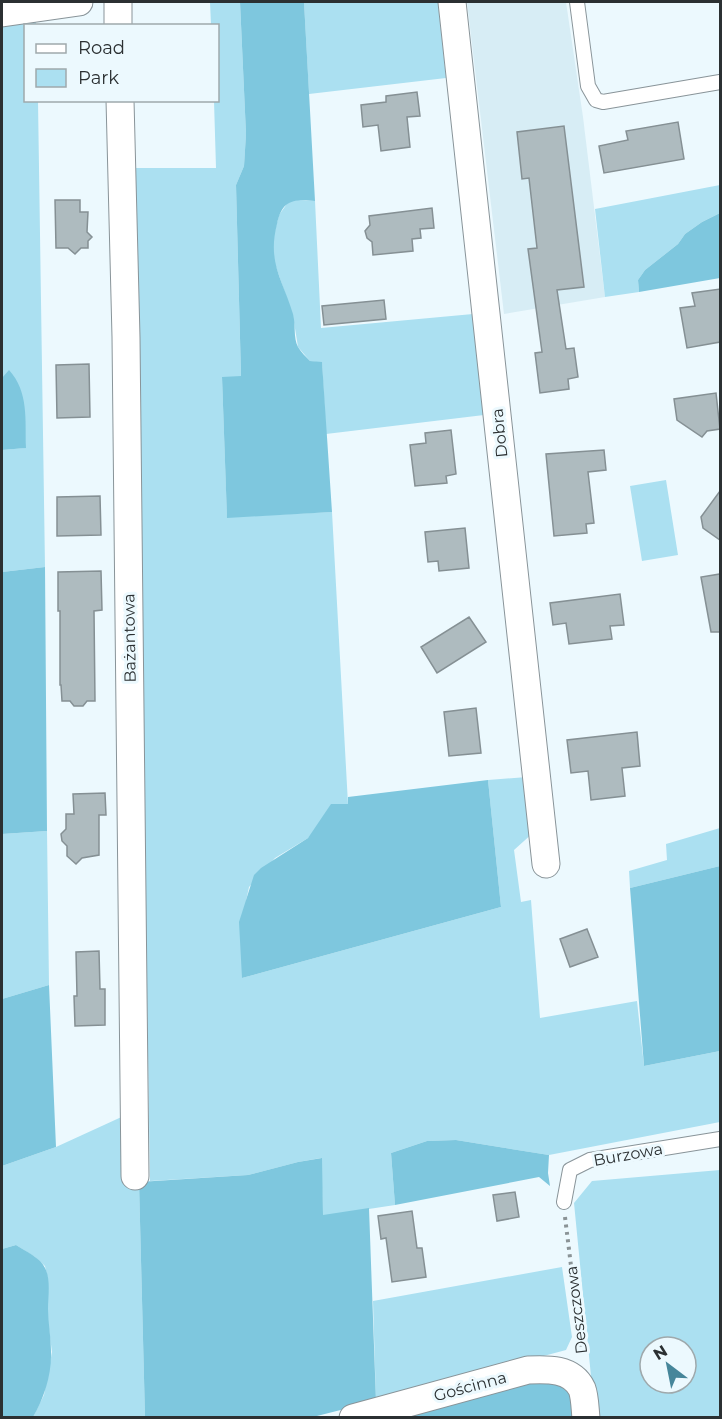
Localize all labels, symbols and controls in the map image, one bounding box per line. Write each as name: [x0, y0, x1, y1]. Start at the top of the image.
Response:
legend: [24, 24, 219, 102]
text: Road: [78, 37, 125, 59]
text: Park: [78, 67, 119, 89]
street label: Dobra: [487, 407, 512, 458]
street label: Bażantowa: [119, 593, 140, 683]
street label: Burzowa: [592, 1139, 664, 1170]
street label: Deszczowa: [562, 1265, 591, 1355]
north arrow: [638, 1335, 698, 1395]
text: N: [650, 1341, 671, 1364]
street label: Gościnna: [432, 1368, 509, 1405]

